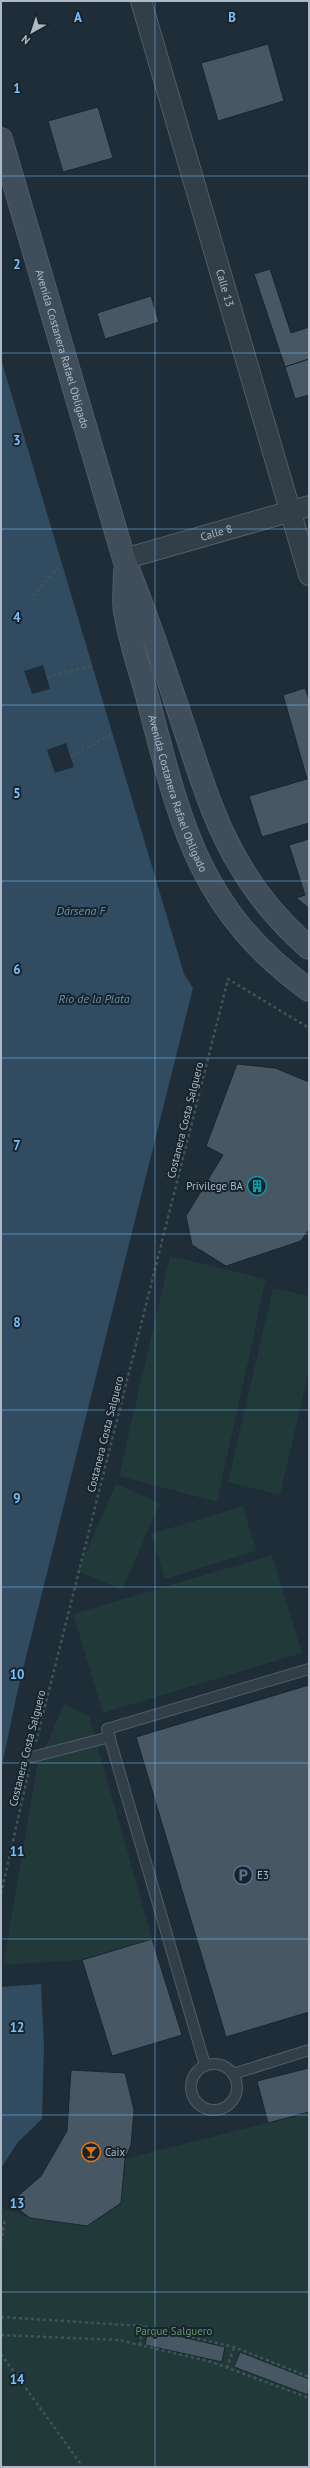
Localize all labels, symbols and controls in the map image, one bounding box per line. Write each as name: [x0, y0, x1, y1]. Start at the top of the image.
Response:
text: A: [74, 9, 82, 26]
text: B: [228, 9, 236, 26]
north arrow: [12, 12, 52, 52]
text: N: [18, 32, 33, 47]
text: 1: [13, 80, 21, 97]
text: 2: [13, 256, 21, 273]
street label: Calle 13: [213, 267, 237, 308]
street label: Avenida Costanera Rafael Obligado: [33, 268, 92, 430]
text: 3: [13, 432, 21, 449]
street label: Calle 8: [199, 521, 234, 544]
text: 4: [13, 609, 21, 626]
street label: Avenida Costanera Rafael Obligado: [145, 713, 210, 874]
text: 5: [13, 785, 21, 802]
water label: Dársena F: [57, 903, 106, 918]
text: 6: [13, 961, 21, 978]
water label: Río de la Plata: [58, 991, 130, 1006]
street label: Costanera Costa Salguero: [164, 1060, 206, 1180]
text: 7: [13, 1137, 21, 1154]
building icon: Privilege BA: [246, 1175, 268, 1197]
place label: Privilege BA: [186, 1179, 244, 1193]
text: 8: [13, 1314, 21, 1331]
street label: Costanera Costa Salguero: [84, 1374, 126, 1494]
text: 9: [13, 1490, 21, 1507]
text: 10: [10, 1666, 24, 1683]
street label: Costanera Costa Salguero: [6, 1688, 48, 1808]
text: 11: [10, 1843, 24, 1860]
parking icon: E3: [232, 1864, 254, 1886]
place label: E3: [257, 1868, 269, 1882]
text: 12: [10, 2019, 24, 2036]
bar icon: Caix: [80, 2141, 102, 2163]
place label: Caix: [105, 2145, 125, 2159]
text: 13: [10, 2195, 24, 2212]
park label: Parque Salguero: [136, 2324, 213, 2338]
text: 14: [10, 2371, 25, 2388]

